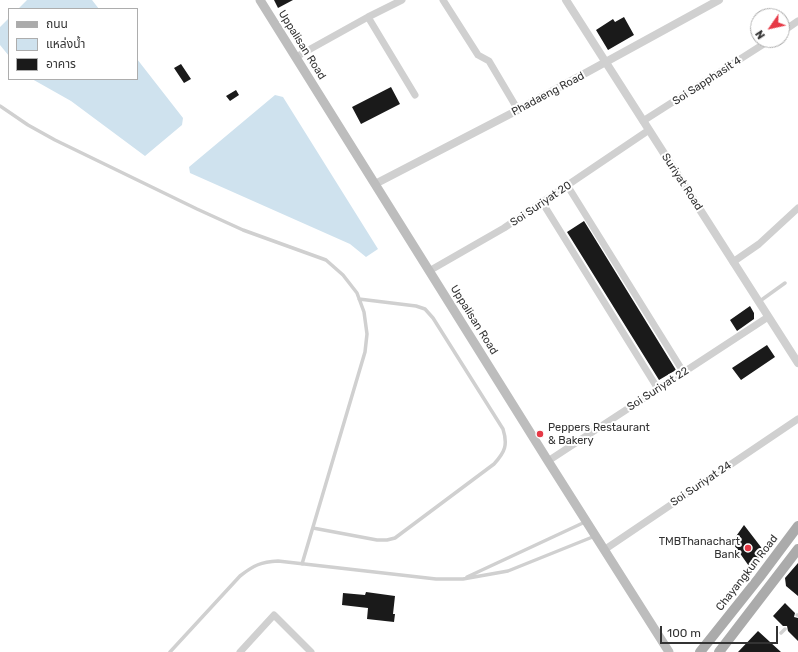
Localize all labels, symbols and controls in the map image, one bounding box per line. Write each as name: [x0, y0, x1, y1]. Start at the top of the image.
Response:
legend: [8, 8, 138, 80]
street label: Uppalisan Road: [275, 8, 329, 82]
north arrow: [750, 8, 790, 48]
text: ถนน: [46, 17, 68, 31]
text: N: [753, 28, 768, 41]
text: แหล่งน้ำ: [46, 37, 85, 51]
street label: Soi Sapphasit 4: [670, 54, 744, 108]
text: อาคาร: [46, 57, 76, 71]
street label: Phadaeng Road: [509, 69, 587, 119]
street label: Suriyat Road: [659, 151, 705, 213]
street label: Soi Suriyat 20: [508, 179, 574, 229]
street label: Uppalisan Road: [447, 283, 501, 357]
street label: Soi Suriyat 22: [625, 364, 691, 414]
place label: Peppers Restaurant & Bakery: [548, 421, 650, 447]
marker: Peppers Restaurant & Bakery: [535, 429, 545, 439]
street label: Soi Suriyat 24: [668, 459, 734, 509]
street label: Chayangkun Road: [713, 532, 781, 614]
place label: TMBThanachart Bank: [659, 535, 740, 561]
marker: TMBThanachart Bank: [743, 543, 753, 553]
scale bar: [662, 618, 780, 644]
text: 100 m: [667, 626, 701, 640]

